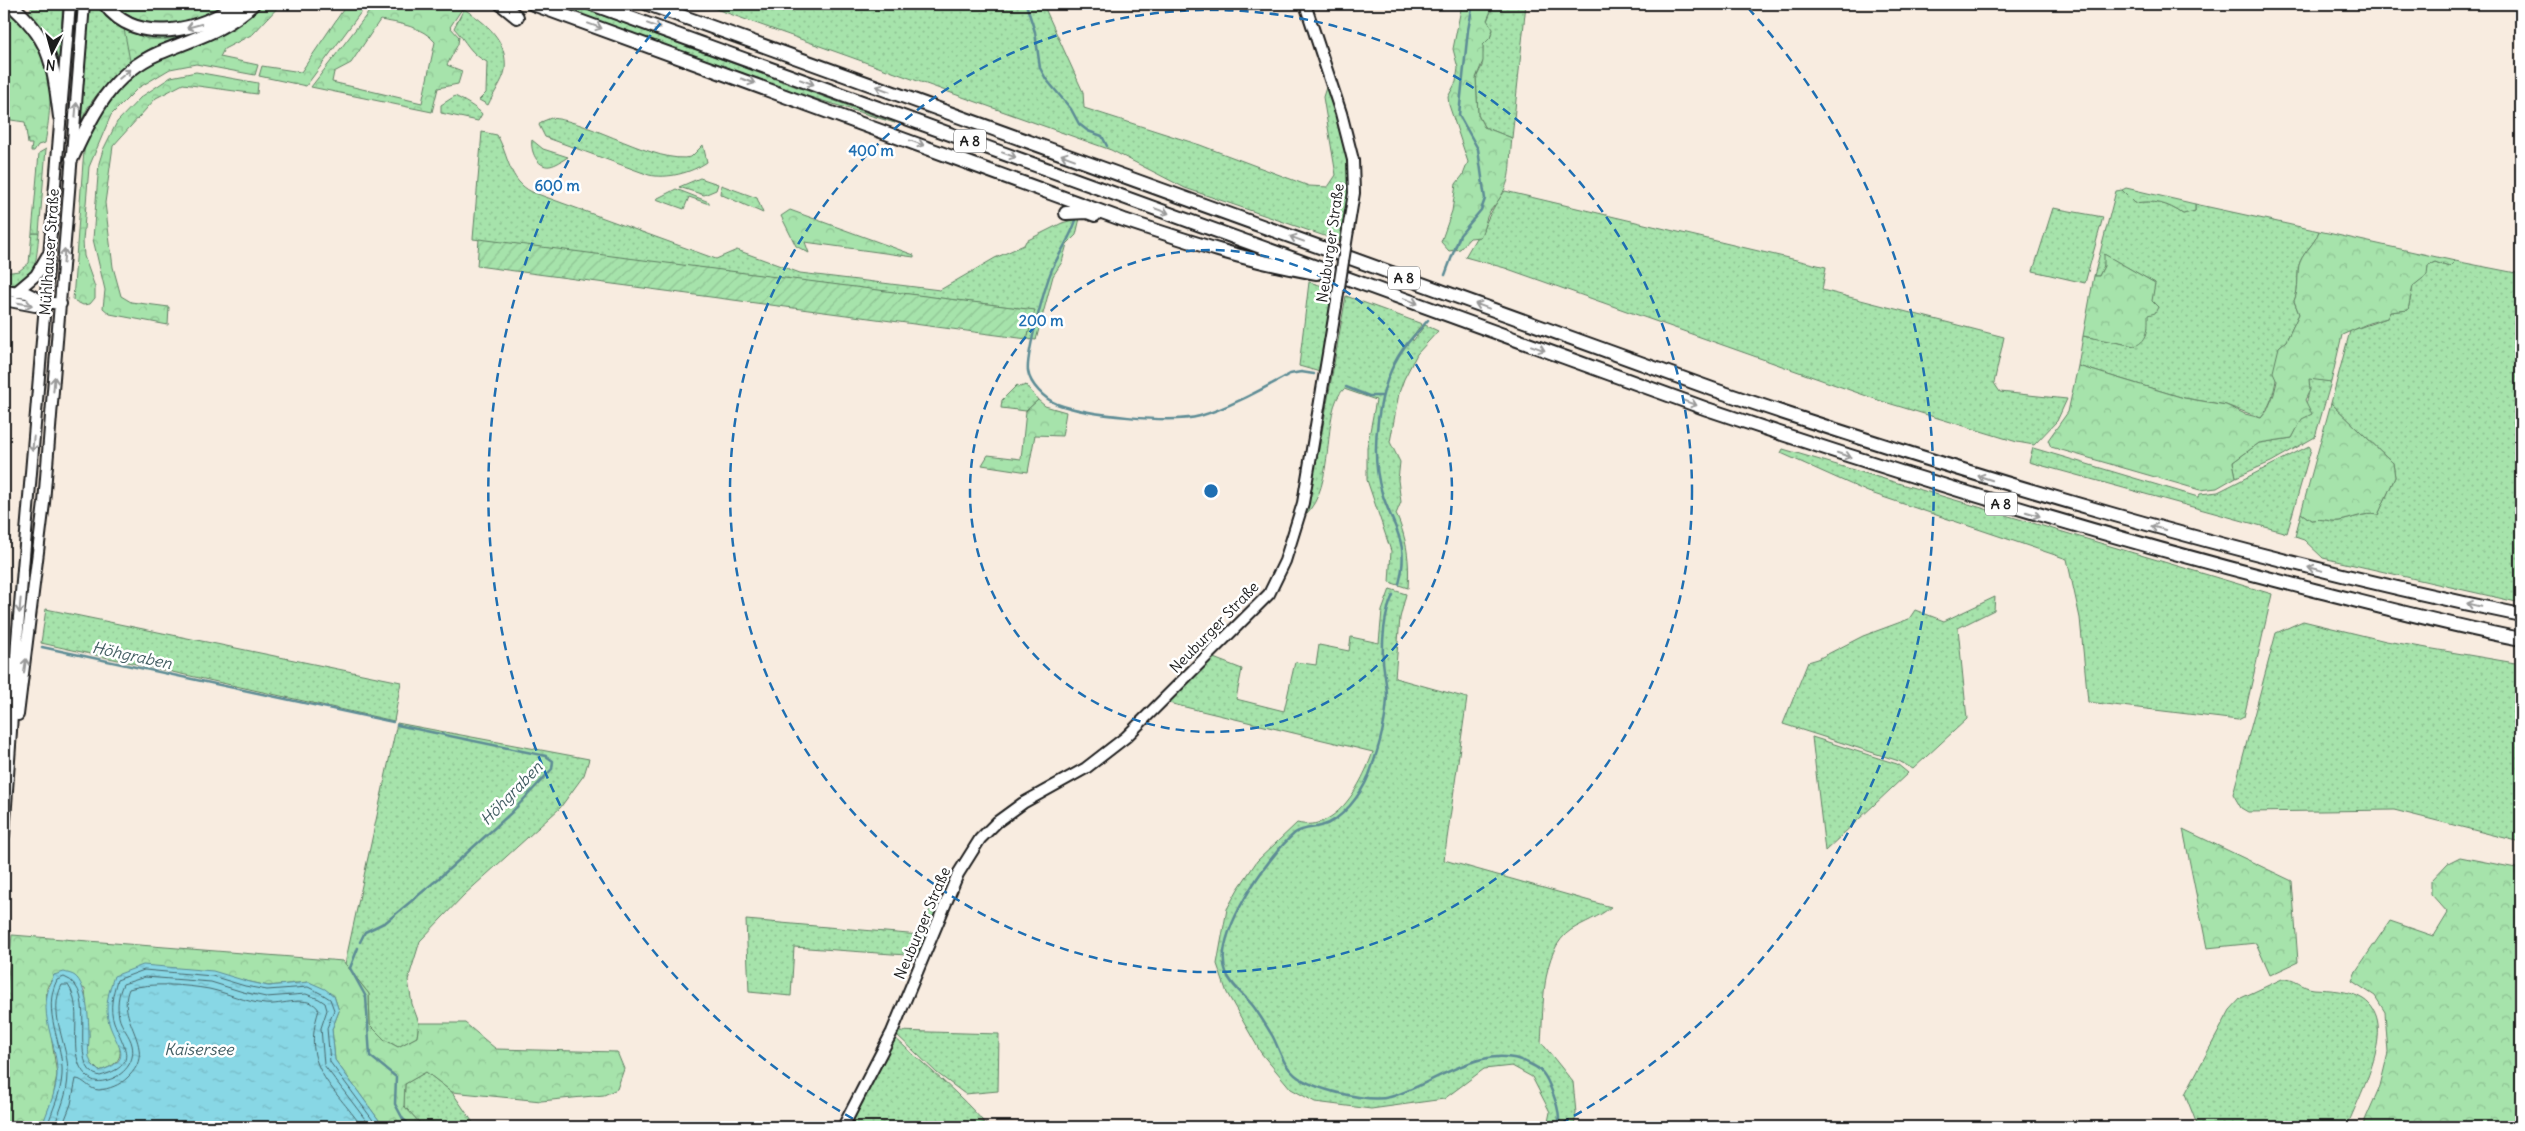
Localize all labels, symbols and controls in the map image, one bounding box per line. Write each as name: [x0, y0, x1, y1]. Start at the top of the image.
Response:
one-way arrow: [187, 22, 203, 31]
one-way arrow: [587, 22, 603, 31]
one-way arrow: [646, 22, 662, 31]
north arrow: [28, 28, 78, 78]
text: N: [45, 55, 56, 74]
one-way arrow: [118, 68, 131, 79]
one-way arrow: [740, 77, 755, 86]
one-way arrow: [798, 78, 814, 87]
one-way arrow: [875, 84, 891, 93]
one-way arrow: [71, 102, 80, 118]
road number: A 8: [954, 130, 986, 152]
one-way arrow: [909, 139, 924, 148]
text: 400 m: [848, 141, 894, 160]
one-way arrow: [1001, 151, 1016, 160]
one-way arrow: [1061, 152, 1076, 161]
text: 600 m: [534, 176, 580, 195]
street label: Neuburger Straße: [1312, 182, 1348, 304]
street label: Mühlhauser Straße: [35, 188, 63, 316]
one-way arrow: [1154, 207, 1169, 216]
one-way arrow: [1289, 234, 1305, 243]
one-way arrow: [60, 248, 69, 264]
road number: A 8: [1388, 266, 1420, 290]
one-way arrow: [1403, 297, 1418, 306]
one-way arrow: [16, 300, 32, 310]
one-way arrow: [1475, 301, 1491, 310]
text: 200 m: [1019, 311, 1063, 330]
one-way arrow: [1529, 344, 1545, 353]
one-way arrow: [49, 376, 58, 392]
one-way arrow: [1682, 399, 1698, 408]
one-way arrow: [28, 436, 37, 452]
one-way arrow: [1836, 451, 1852, 460]
one-way arrow: [1977, 473, 1993, 483]
centre of rings: [1202, 482, 1220, 500]
road number: A 8: [1985, 492, 2017, 516]
one-way arrow: [2025, 509, 2041, 519]
one-way arrow: [2150, 523, 2166, 532]
one-way arrow: [2308, 564, 2324, 573]
street label: Neuburger Straße: [1165, 577, 1263, 677]
one-way arrow: [15, 597, 24, 613]
one-way arrow: [2466, 600, 2482, 609]
water label: Höhgraben: [90, 637, 174, 673]
one-way arrow: [20, 659, 30, 675]
water label: Höhgraben: [476, 756, 547, 829]
street label: Neuburger Straße: [890, 864, 954, 982]
water label: Kaisersee: [164, 1039, 235, 1059]

